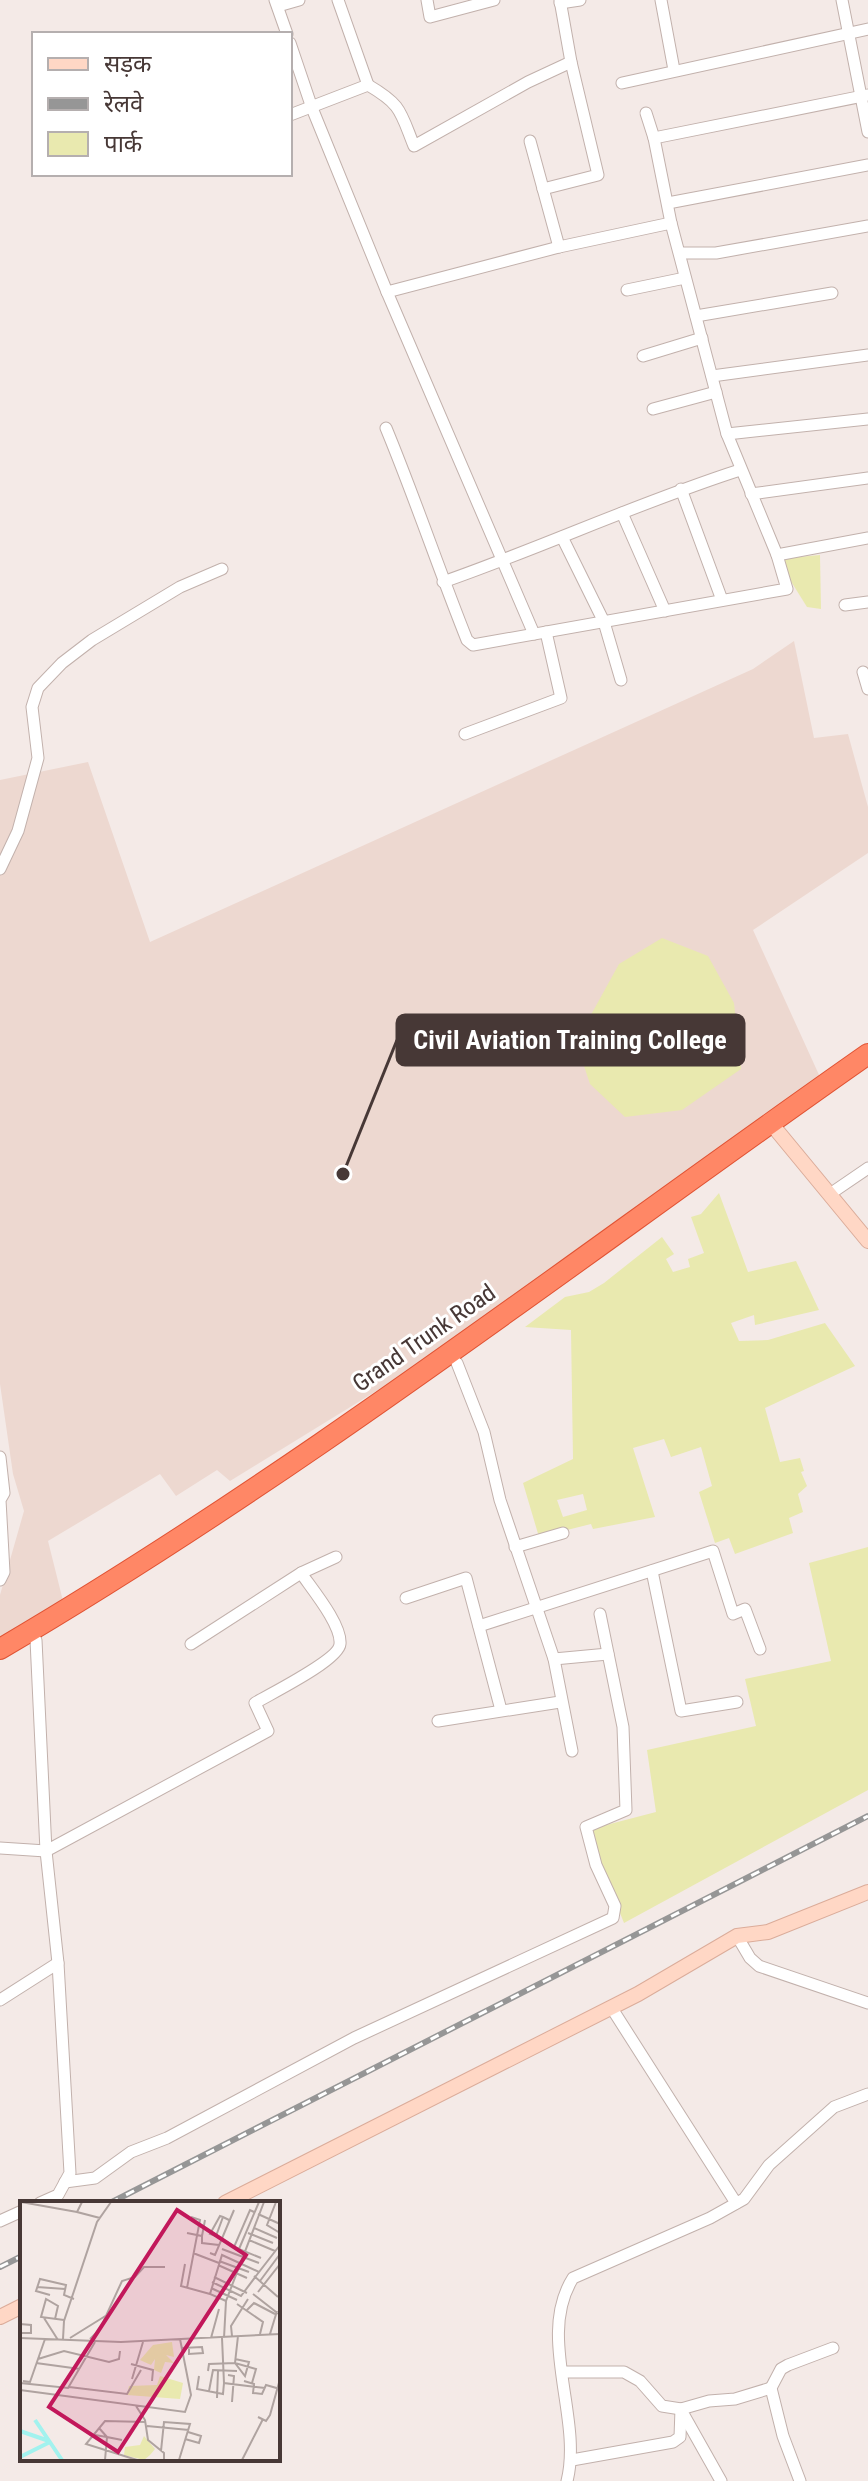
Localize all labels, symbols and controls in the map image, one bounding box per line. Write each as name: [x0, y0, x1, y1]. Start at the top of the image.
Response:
legend: [32, 32, 292, 176]
text: सड़क: [104, 50, 152, 78]
text: रेलवे: [103, 90, 144, 118]
text: पार्क: [104, 130, 143, 158]
callout: Civil Aviation Training College: [397, 1015, 744, 1065]
text: Civil Aviation Training College: [413, 1025, 727, 1055]
street label: Grand Trunk Road: [347, 1278, 501, 1398]
inset map: [20, 2201, 280, 2461]

